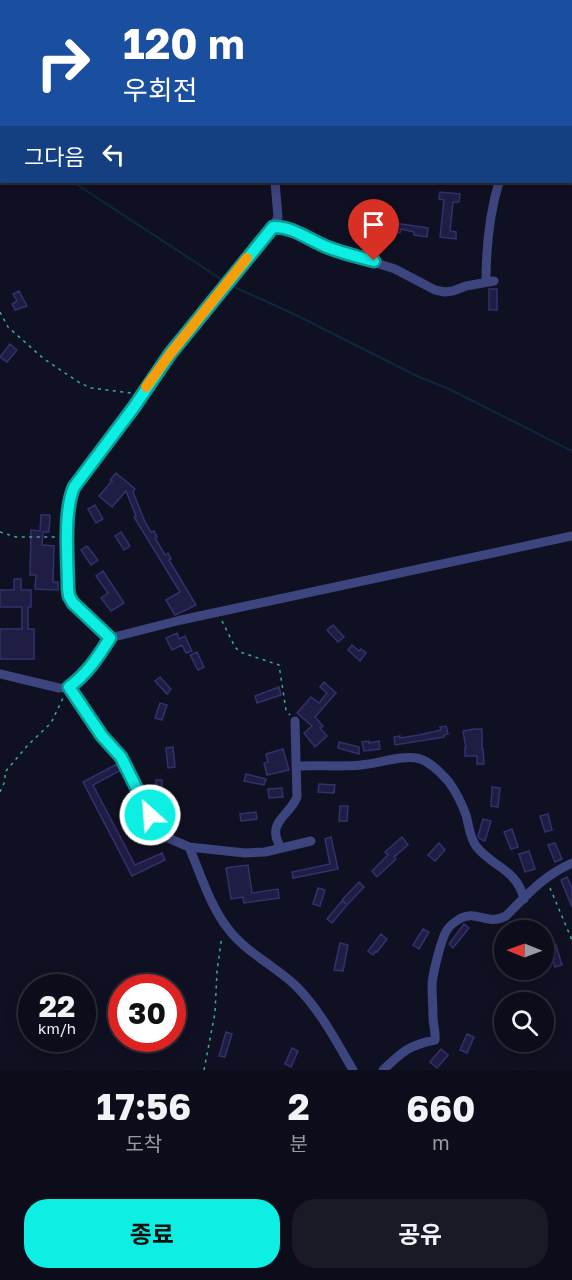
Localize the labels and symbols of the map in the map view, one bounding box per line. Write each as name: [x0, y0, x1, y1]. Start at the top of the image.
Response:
pin: [348, 199, 399, 261]
position arrow: [118, 783, 182, 847]
north arrow: [494, 920, 554, 980]
speed limit sign: 30: [108, 974, 186, 1052]

